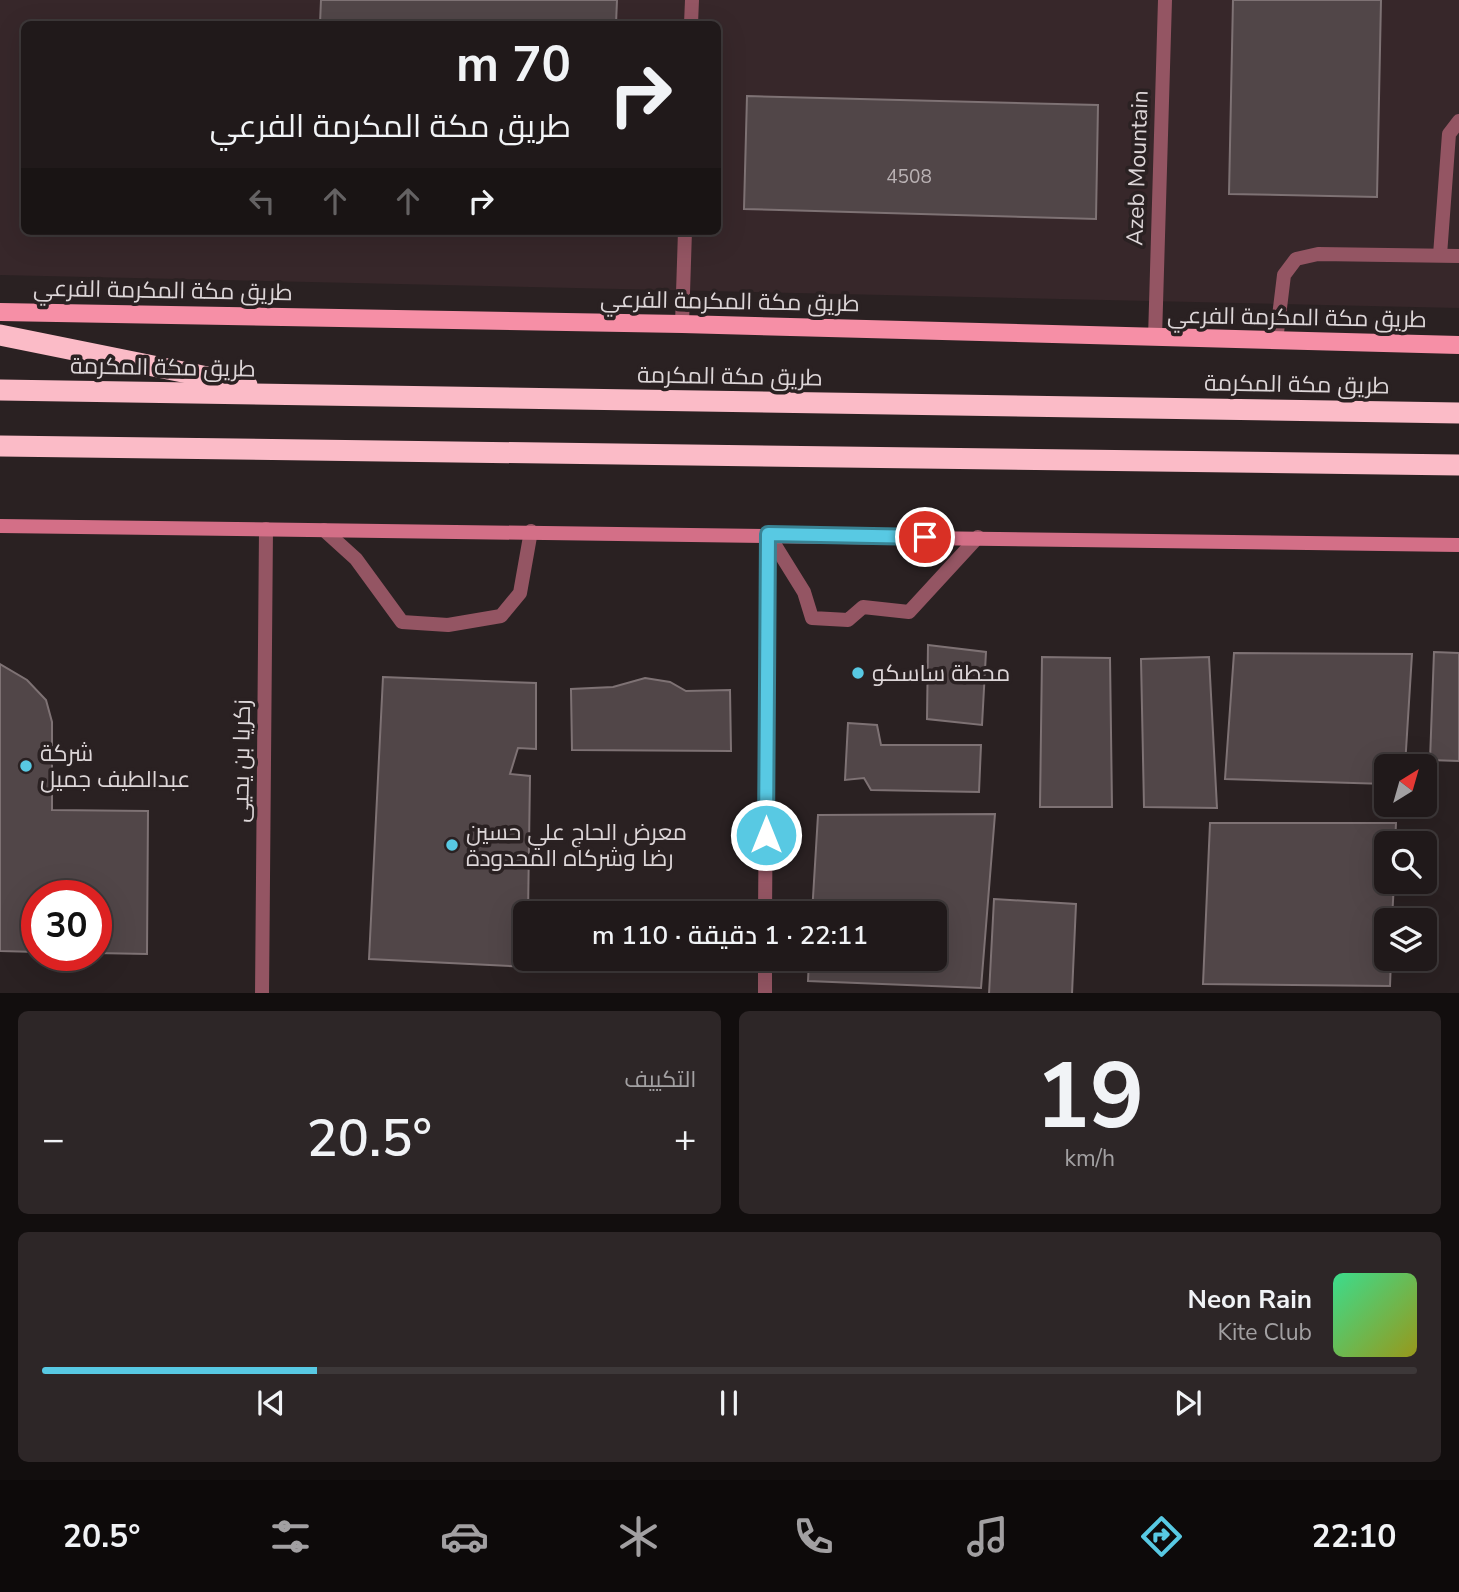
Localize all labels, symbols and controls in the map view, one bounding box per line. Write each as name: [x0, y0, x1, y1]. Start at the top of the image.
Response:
text: 70 m: [456, 31, 571, 98]
icon: right: [595, 49, 686, 140]
street label: Azeb Mountain: [1119, 90, 1156, 246]
text: طريق مكة المكرمة الفرعي: [210, 105, 571, 148]
house number: 4508: [886, 164, 932, 190]
icon: left: [243, 182, 281, 220]
icon: ahead: [316, 182, 354, 220]
icon: ahead: [389, 182, 427, 220]
icon: right: [462, 182, 500, 220]
street label: طريق مكة المكرمة الفرعي: [33, 273, 293, 310]
street label: طريق مكة المكرمة الفرعي: [600, 284, 860, 321]
street label: طريق مكة المكرمة الفرعي: [1167, 300, 1427, 337]
street label: طريق مكة المكرمة: [70, 350, 256, 385]
street label: طريق مكة المكرمة: [637, 359, 823, 394]
street label: طريق مكة المكرمة: [1204, 367, 1390, 402]
pin: [895, 507, 955, 567]
icon: arrive: [906, 518, 944, 556]
place label: محطة ساسكو: [872, 658, 1010, 689]
marker: محطة ساسكو: [850, 665, 866, 681]
street label: زكريا بن يحيى: [225, 699, 258, 823]
place label: شركة عبدالطيف جميل: [40, 738, 191, 795]
north arrow: [1374, 754, 1437, 817]
map controls: [1374, 754, 1437, 971]
marker: شركة عبدالطيف جميل: [18, 758, 34, 774]
position arrow: [729, 798, 803, 872]
place label: معرض الحاج علي حسين رضا وشركاه المحدودة: [466, 817, 687, 874]
button: search: [1374, 831, 1437, 894]
marker: معرض الحاج علي حسين رضا وشركاه المحدودة: [444, 837, 460, 853]
speed limit sign: 30: [21, 880, 112, 971]
button: layers: [1374, 908, 1437, 971]
text: 22:11 · 1 دقيقة · 110 m: [592, 918, 868, 953]
text: 19: [1035, 1035, 1144, 1159]
text: التكييف: [624, 1064, 697, 1095]
text: 20.5°: [307, 1103, 432, 1174]
text: −: [42, 1114, 65, 1165]
text: +: [674, 1114, 697, 1165]
text: km/h: [1064, 1143, 1115, 1174]
text: Neon Rain: [1187, 1282, 1312, 1317]
text: Kite Club: [1218, 1317, 1312, 1348]
icon: previous: [252, 1384, 290, 1422]
icon: pause: [710, 1384, 748, 1422]
icon: next: [1169, 1384, 1207, 1422]
icon: filters: [266, 1512, 315, 1561]
icon: car: [440, 1512, 489, 1561]
icon: climate: [614, 1512, 663, 1561]
icon: phone: [789, 1512, 838, 1561]
icon: music: [963, 1512, 1012, 1561]
icon: directions: [1137, 1512, 1186, 1561]
text: 20.5°: [63, 1515, 140, 1558]
text: 22:10: [1312, 1515, 1396, 1558]

